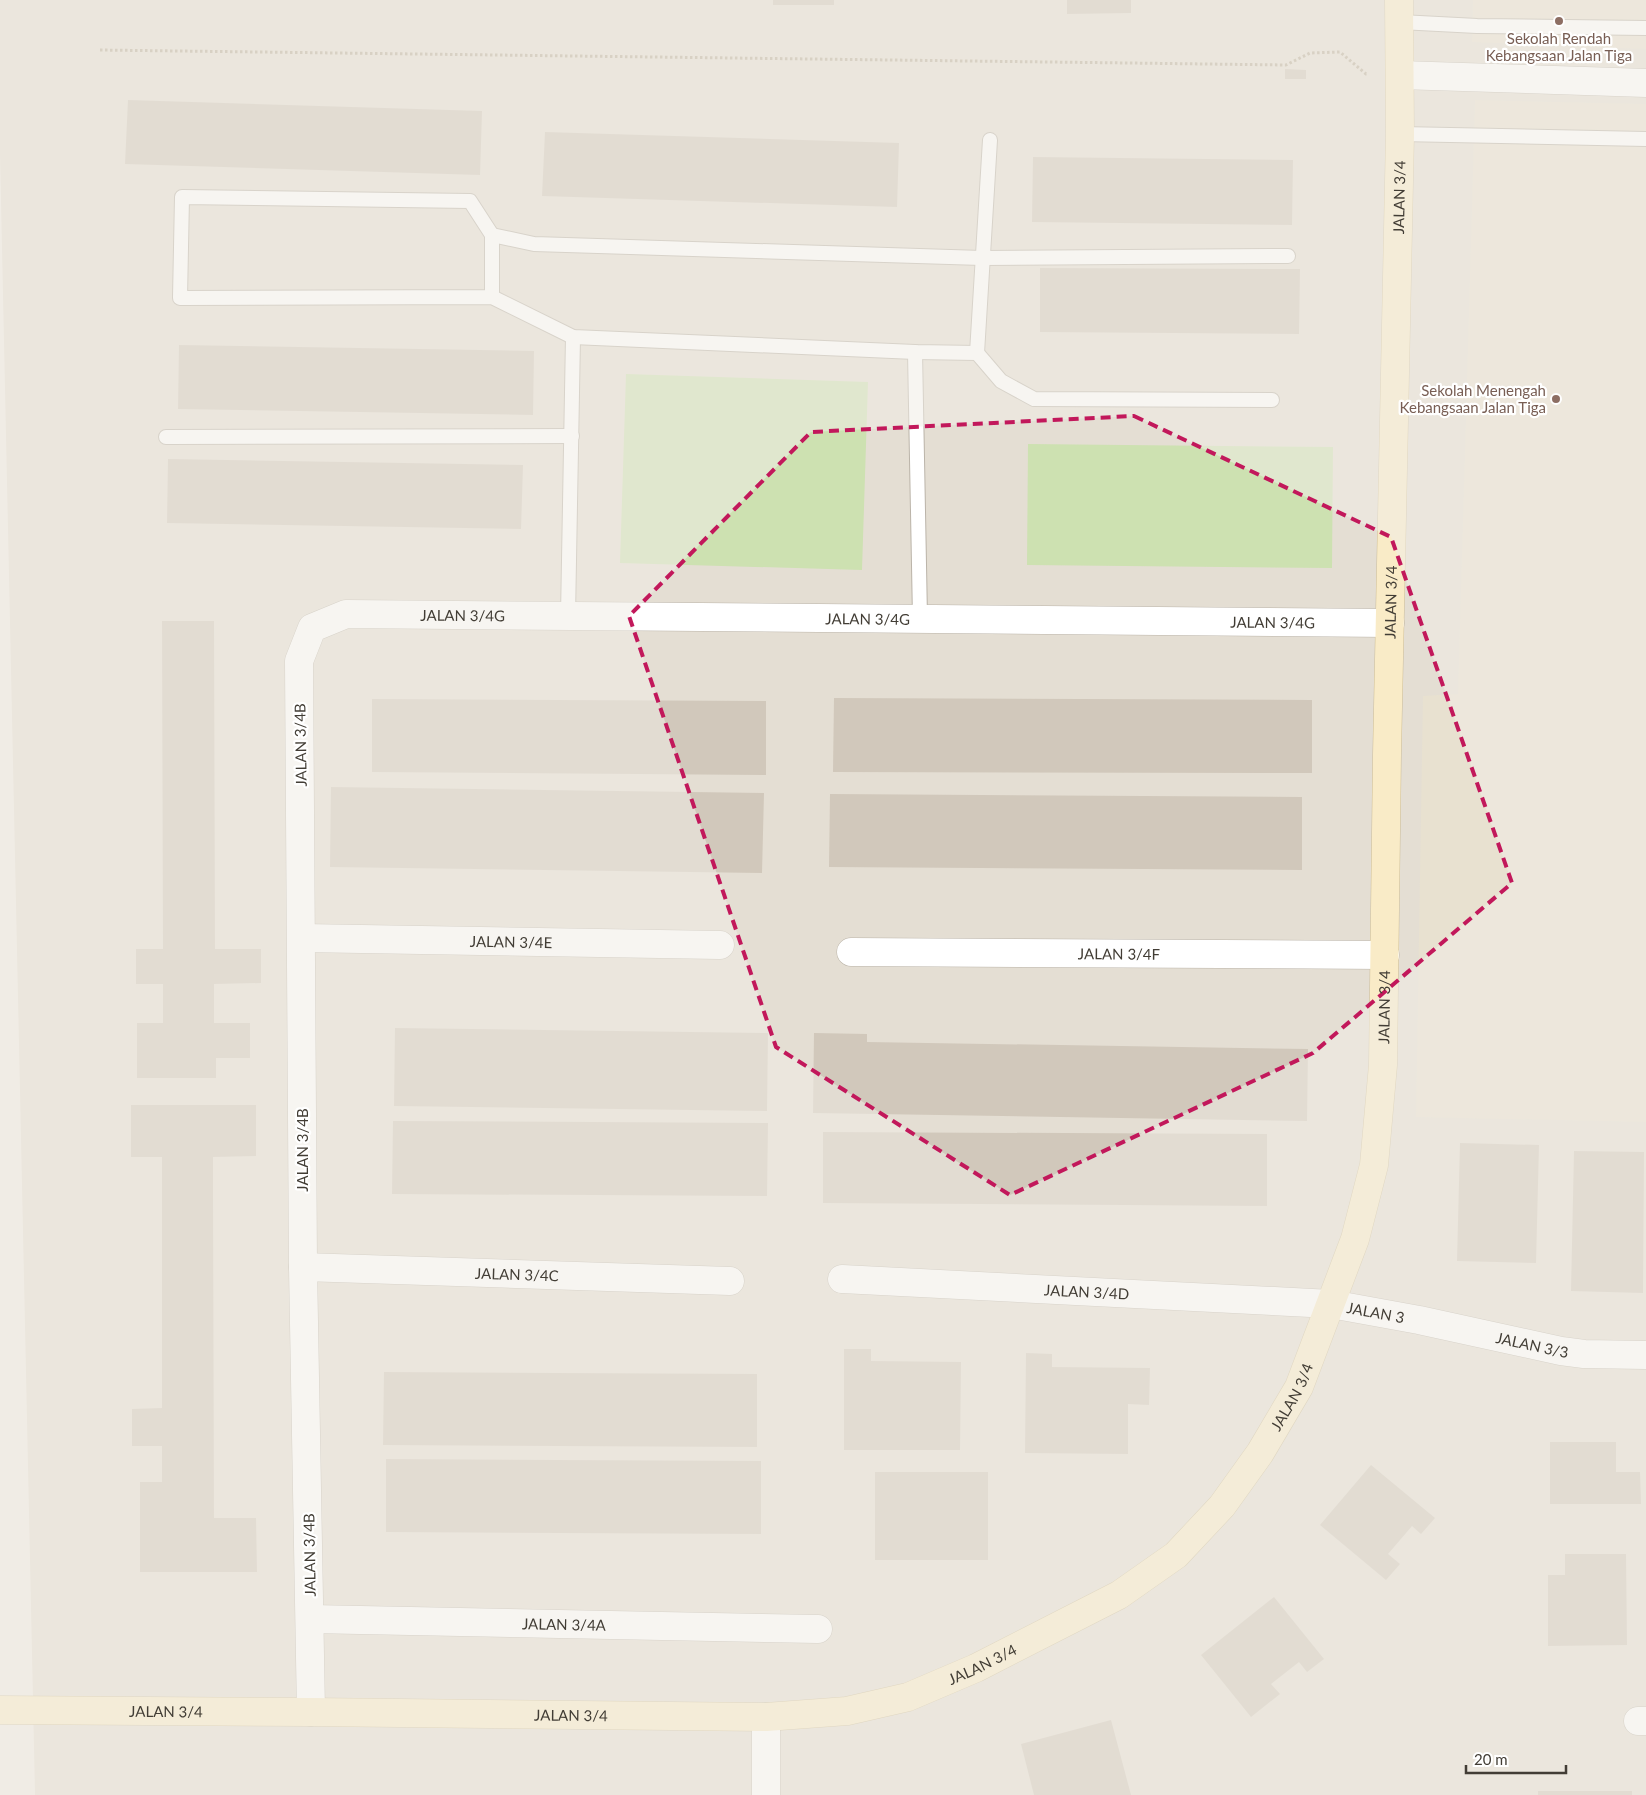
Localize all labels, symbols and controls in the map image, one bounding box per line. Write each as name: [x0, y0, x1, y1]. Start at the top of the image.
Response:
marker: Sekolah Rendah Kebangsaan Jalan Tiga: [1553, 15, 1565, 27]
place label: Sekolah Rendah Kebangsaan Jalan Tiga: [1486, 29, 1632, 64]
street label: JALAN 3/4: [1389, 160, 1408, 234]
place label: Sekolah Menengah Kebangsaan Jalan Tiga: [1400, 381, 1546, 416]
marker: Sekolah Menengah Kebangsaan Jalan Tiga: [1550, 393, 1562, 405]
street label: JALAN 3/4: [1380, 565, 1400, 639]
street label: JALAN 3/4G: [420, 606, 505, 624]
street label: JALAN 3/4G: [825, 609, 910, 628]
street label: JALAN 3/4G: [1230, 613, 1315, 631]
street label: JALAN 3/4B: [290, 703, 310, 787]
street label: JALAN 3/4E: [470, 932, 552, 951]
street label: JALAN 3/4F: [1078, 944, 1160, 963]
street label: JALAN 3/4: [1374, 970, 1393, 1044]
street label: JALAN 3/4B: [293, 1108, 311, 1192]
street label: JALAN 3/4C: [475, 1264, 559, 1284]
street label: JALAN 3/4D: [1044, 1280, 1130, 1303]
street label: JALAN 3: [1345, 1298, 1406, 1326]
street label: JALAN 3/3: [1494, 1328, 1570, 1361]
street label: JALAN 3/4: [1266, 1360, 1316, 1434]
street label: JALAN 3/4B: [299, 1513, 319, 1597]
street label: JALAN 3/4A: [522, 1614, 607, 1634]
street label: JALAN 3/4: [945, 1640, 1020, 1688]
street label: JALAN 3/4: [129, 1702, 203, 1720]
street label: JALAN 3/4: [534, 1705, 608, 1724]
scale bar: [1466, 1742, 1566, 1774]
text: 20 m: [1474, 1750, 1508, 1768]

